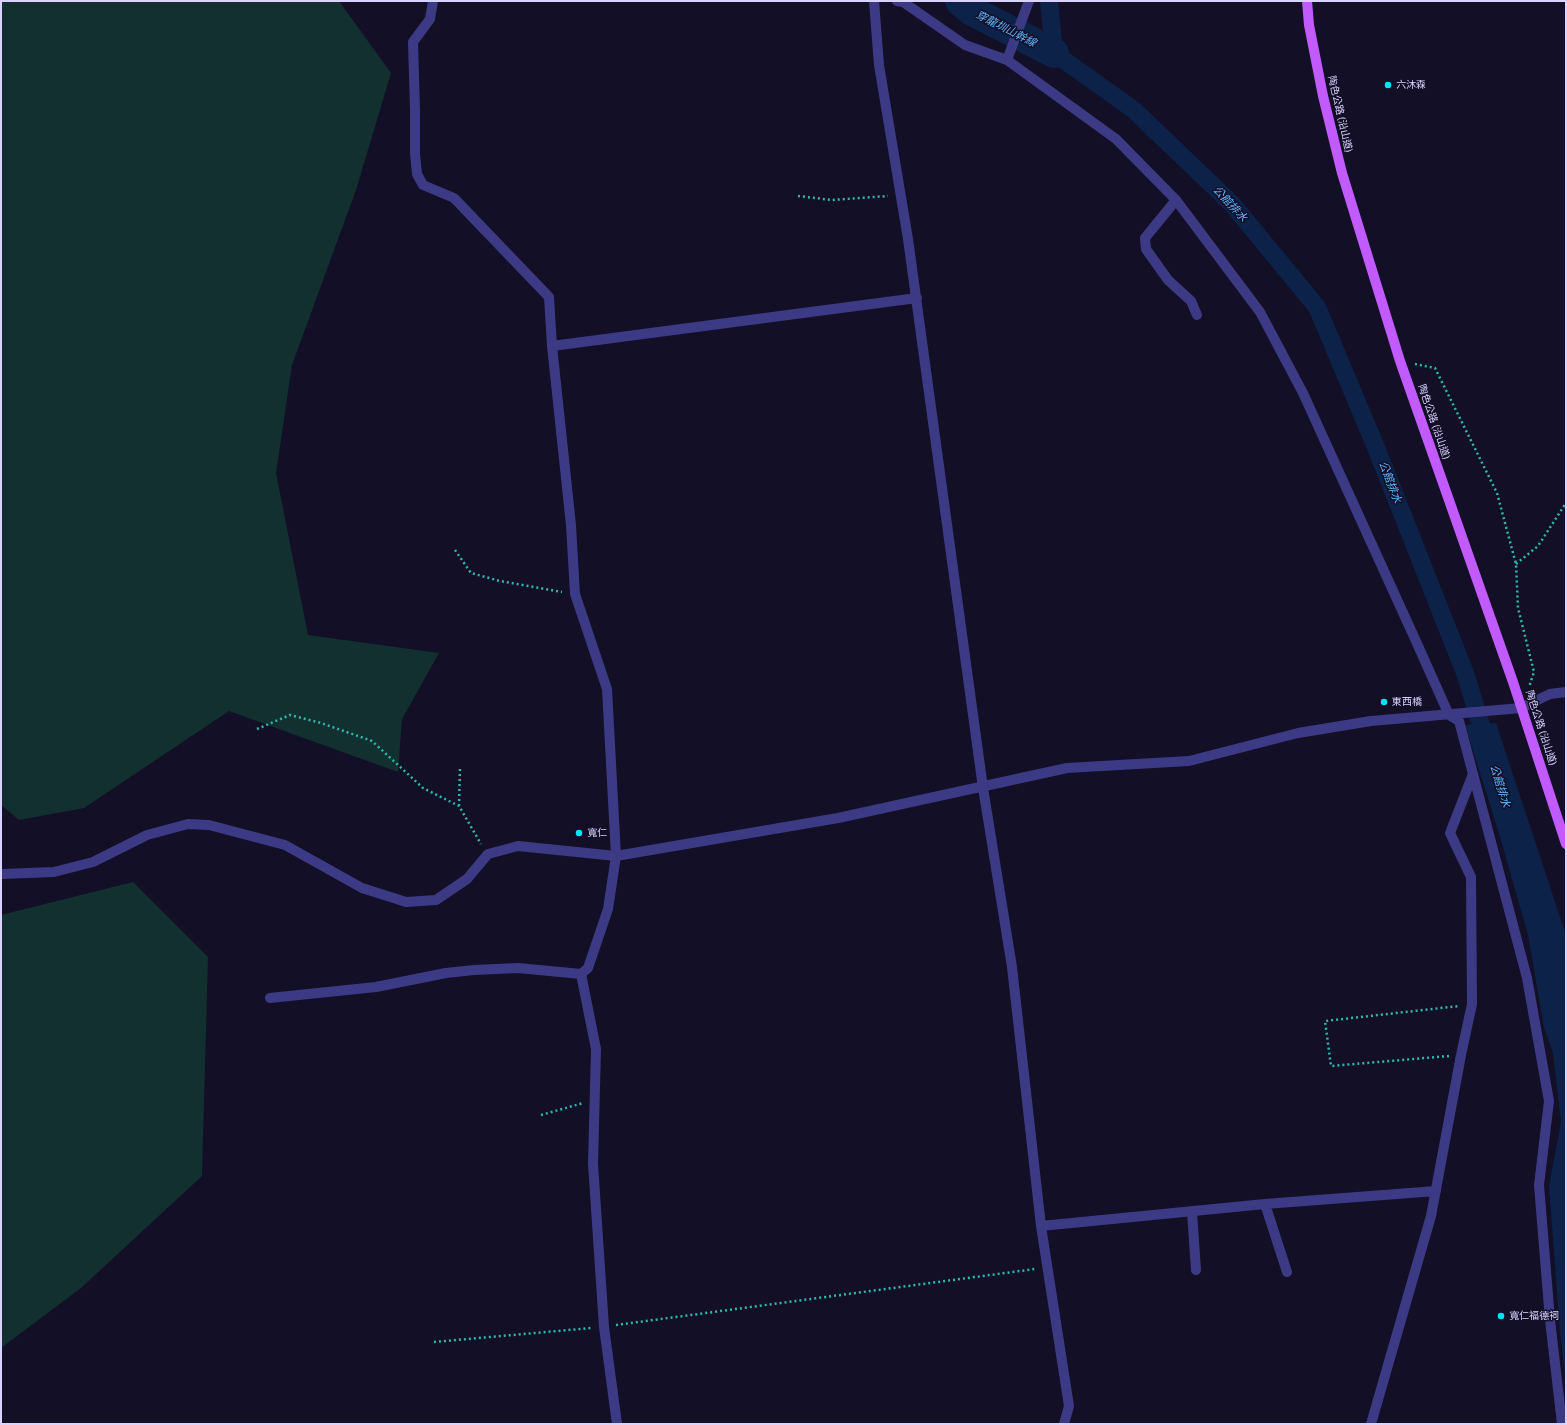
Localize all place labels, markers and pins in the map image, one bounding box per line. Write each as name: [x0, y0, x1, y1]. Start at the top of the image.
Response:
place label: 六沐森: [1396, 79, 1426, 91]
marker: 六沐森: [1383, 80, 1393, 90]
place label: 東西橋: [1392, 696, 1422, 708]
marker: 東西橋: [1379, 697, 1389, 707]
place label: 寬仁: [587, 827, 607, 839]
marker: 寬仁: [574, 828, 584, 838]
place label: 寬仁福德祠: [1509, 1310, 1559, 1322]
marker: 寬仁福德祠: [1496, 1311, 1506, 1321]

